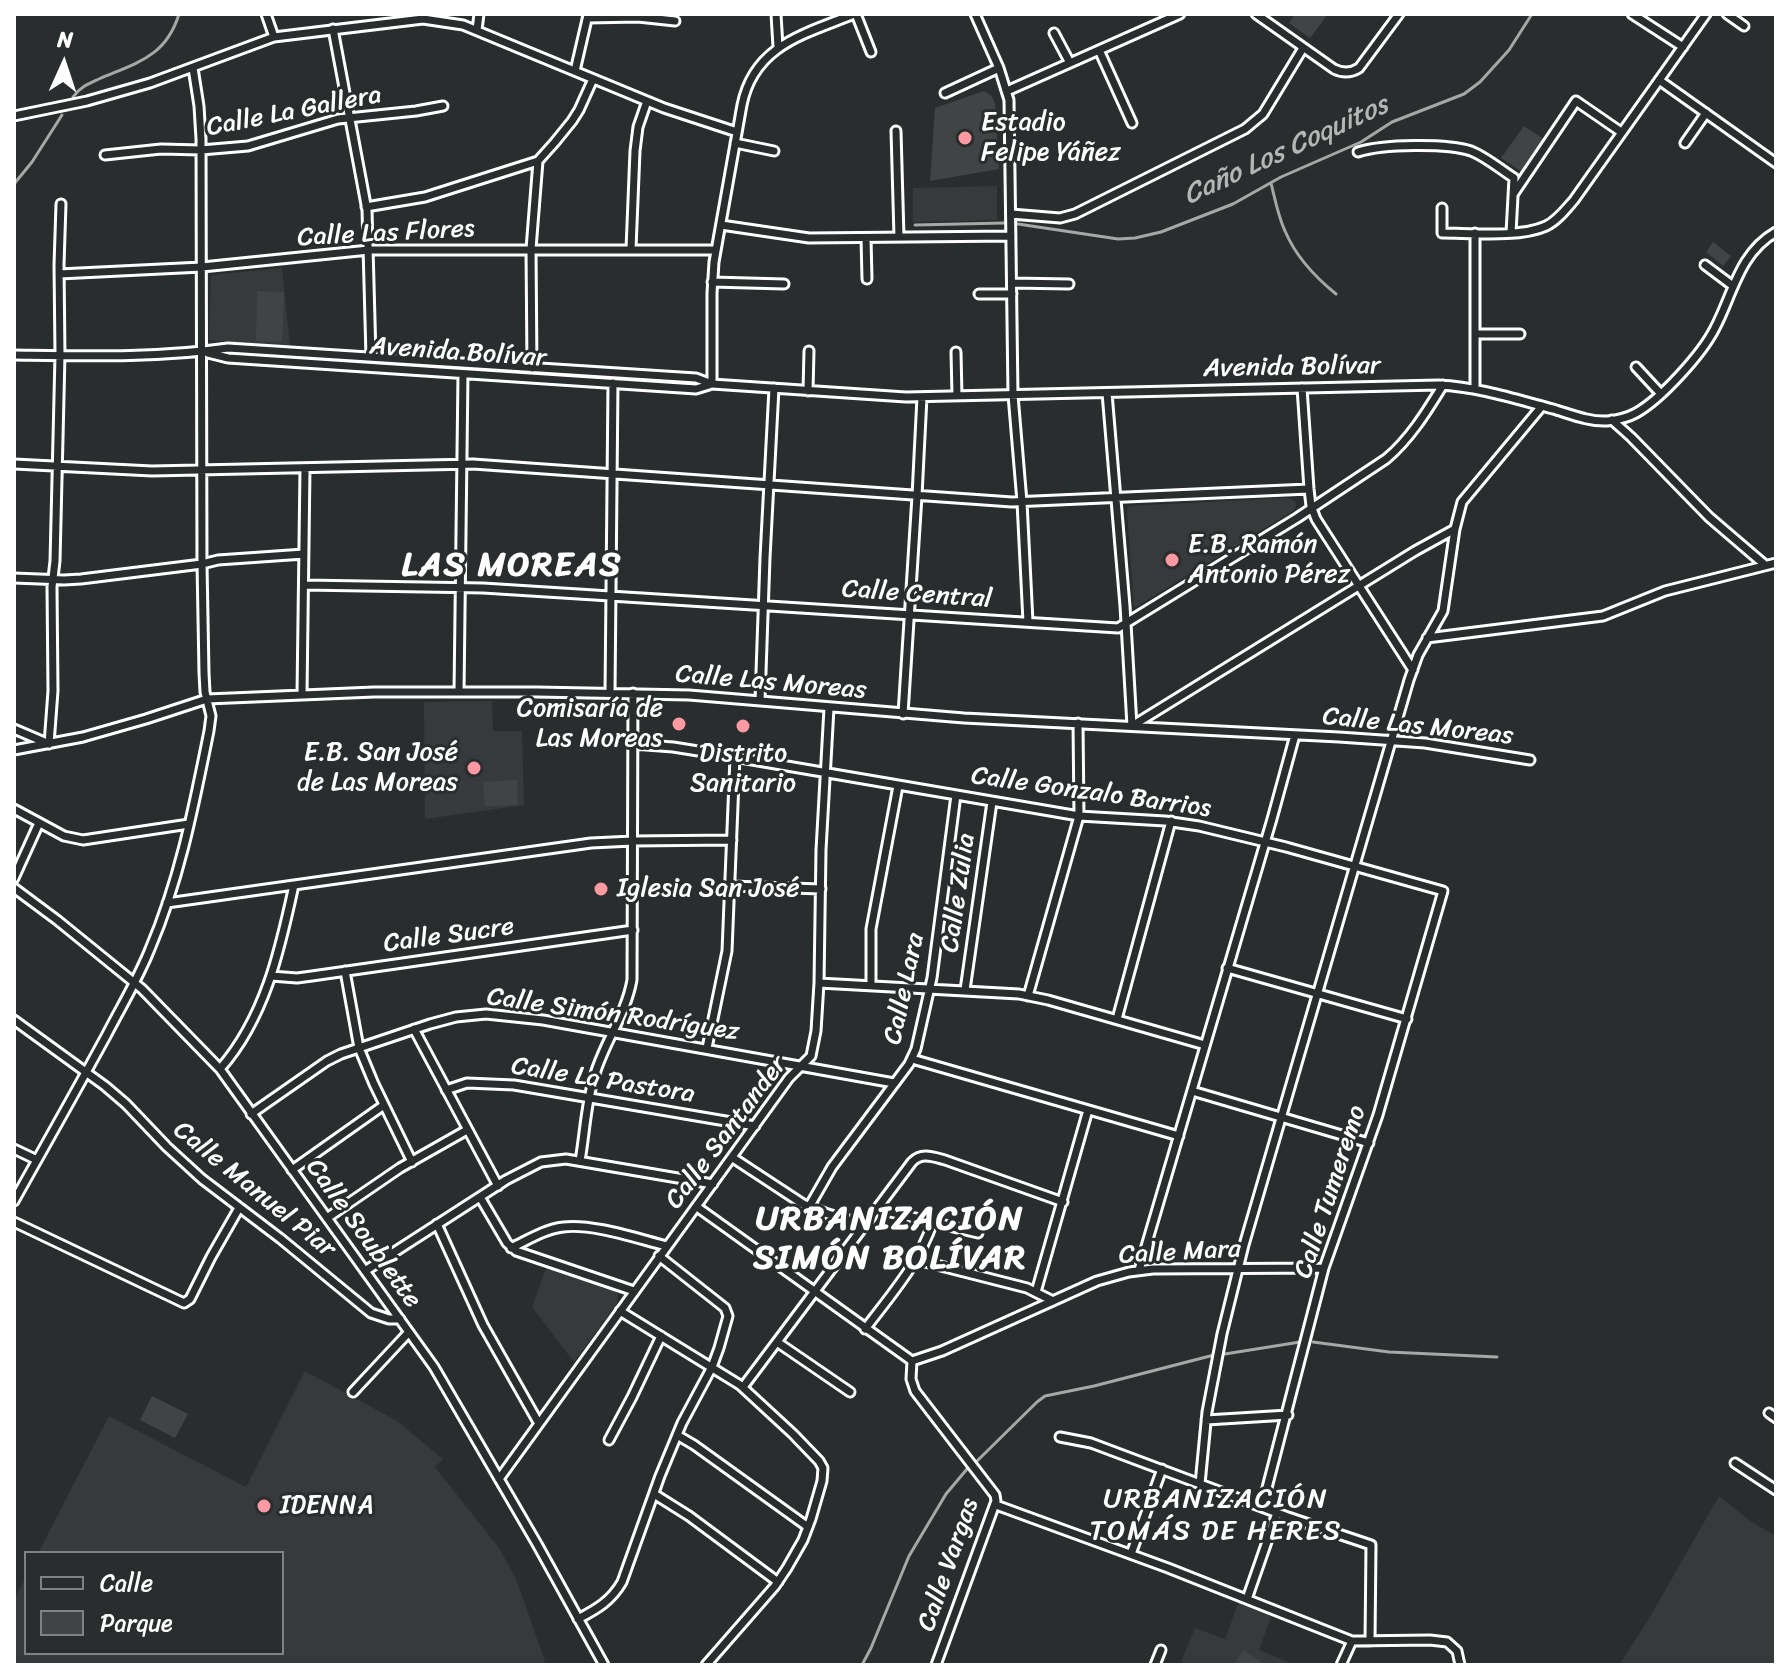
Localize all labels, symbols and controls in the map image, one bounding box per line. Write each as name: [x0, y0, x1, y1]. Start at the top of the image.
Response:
text: N: [57, 20, 74, 59]
north arrow: [24, 24, 104, 104]
street label: Calle La Gallera: [204, 80, 384, 144]
water label: Caño Los Coquitos: [1179, 89, 1393, 213]
place label: Estadio Felipe Yáñez: [981, 107, 1120, 168]
marker: Estadio Felipe Yáñez: [956, 129, 974, 147]
street label: Calle Las Flores: [297, 214, 475, 254]
street label: Avenida Bolívar: [369, 331, 547, 375]
street label: Avenida Bolívar: [1203, 351, 1381, 385]
place label: E.B. Ramón Antonio Pérez: [1188, 529, 1350, 590]
district label: LAS MOREAS: [403, 546, 621, 586]
marker: E.B. Ramón Antonio Pérez: [1163, 551, 1181, 569]
street label: Calle Central: [841, 574, 993, 616]
street label: Calle Las Moreas: [674, 659, 868, 707]
place label: Comisaría de Las Moreas: [517, 693, 663, 754]
street label: Calle Las Moreas: [1321, 701, 1515, 753]
marker: Comisaría de Las Moreas: [670, 715, 688, 733]
marker: Distrito Sanitario: [734, 717, 752, 735]
place label: E.B. San José de Las Moreas: [297, 737, 458, 798]
place label: Distrito Sanitario: [690, 738, 796, 800]
marker: E.B. San José de Las Moreas: [465, 759, 483, 777]
street label: Calle Gonzalo Barrios: [969, 761, 1213, 825]
street label: Calle Zulia: [935, 831, 983, 955]
place label: Iglesia San José: [617, 873, 800, 905]
marker: Iglesia San José: [592, 880, 610, 898]
street label: Calle Sucre: [382, 911, 516, 961]
street label: Calle Lara: [878, 930, 932, 1048]
street label: Calle Simón Rodríguez: [485, 982, 741, 1048]
street label: Calle La Pastora: [509, 1051, 697, 1111]
street label: Calle Santander: [659, 1051, 795, 1215]
street label: Calle Tumeremo: [1288, 1102, 1374, 1282]
street label: Calle Manuel Piar: [167, 1115, 341, 1265]
street label: Calle Soublette: [298, 1153, 428, 1315]
district label: URBANIZACIÓN SIMÓN BOLÍVAR: [750, 1200, 1030, 1280]
street label: Calle Mara: [1118, 1234, 1242, 1272]
district label: URBANIZACIÓN TOMÁS DE HERES: [1092, 1483, 1340, 1549]
place label: IDENNA: [280, 1490, 374, 1522]
street label: Calle Vargas: [912, 1494, 986, 1636]
marker: IDENNA: [255, 1497, 273, 1515]
legend: [24, 1551, 284, 1655]
text: Calle: [100, 1562, 153, 1604]
text: Parque: [100, 1602, 173, 1644]

